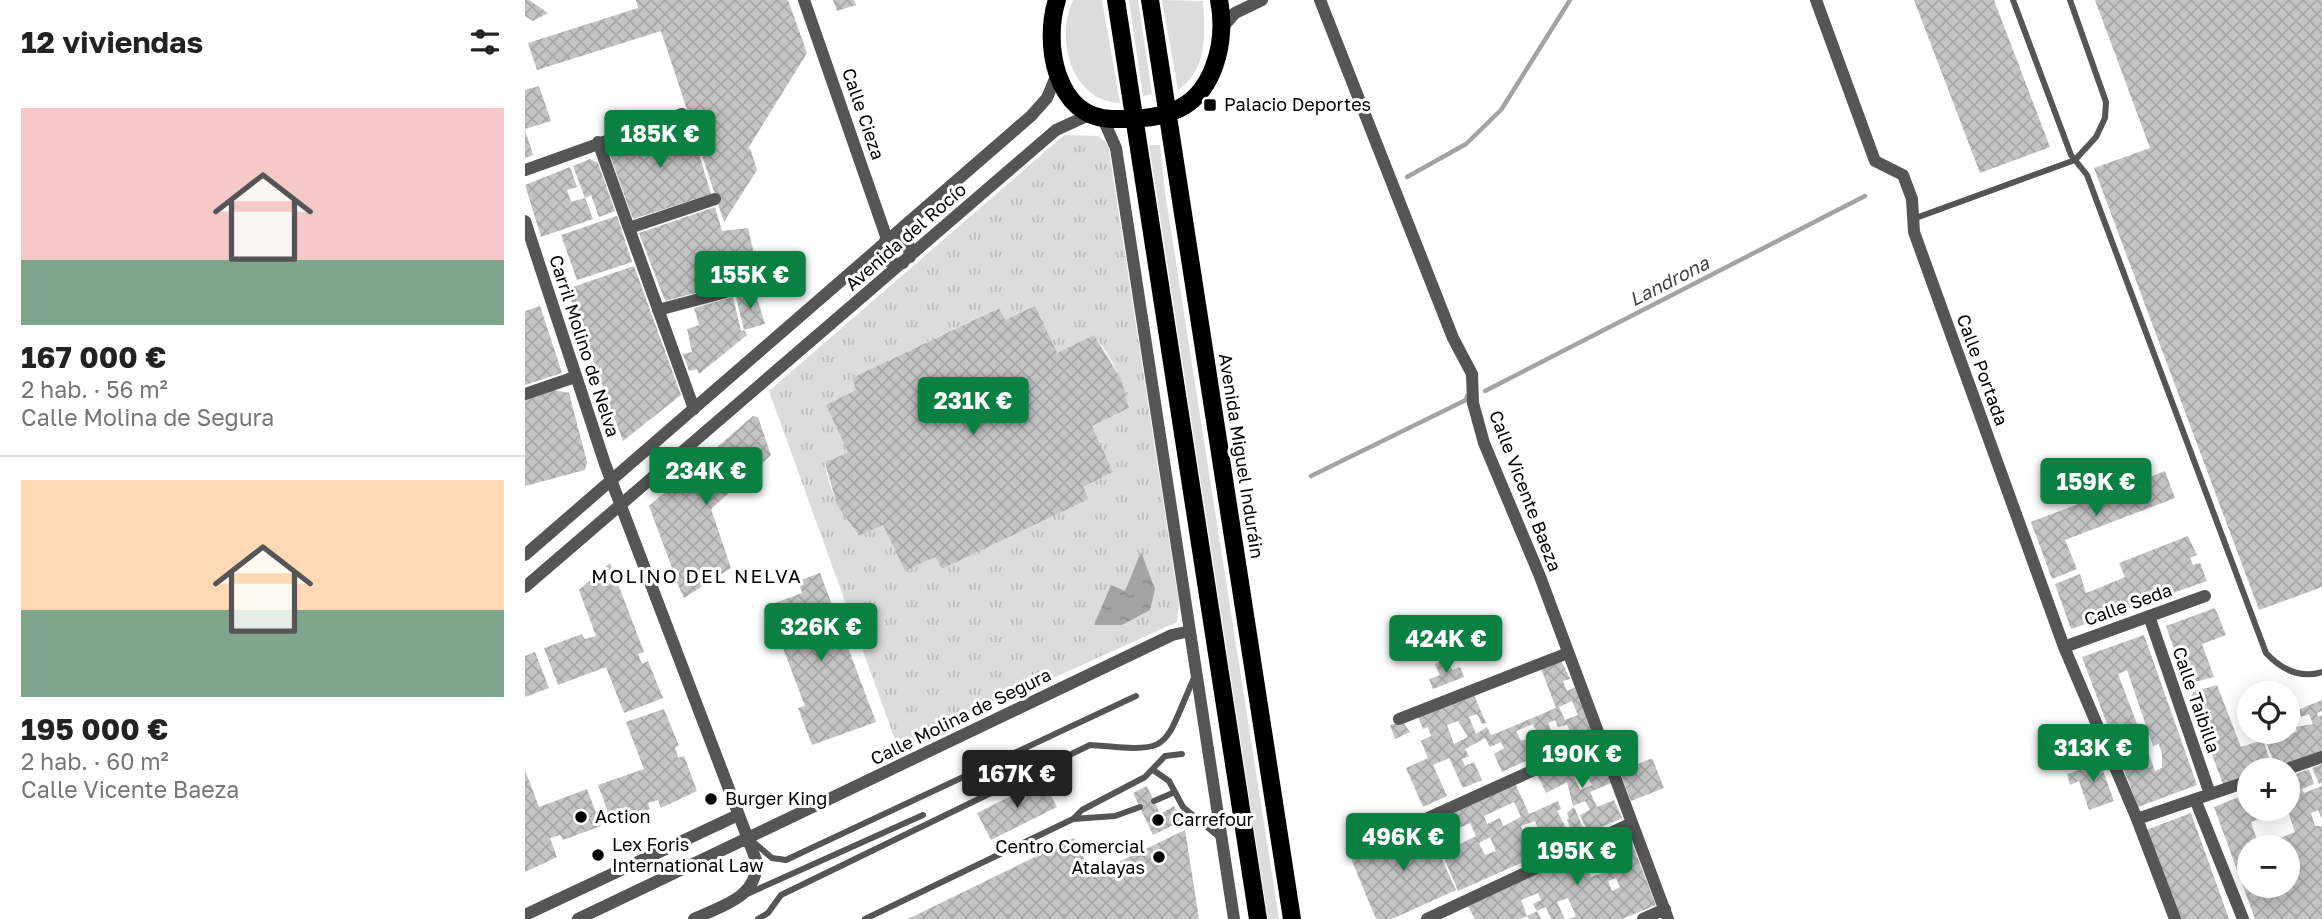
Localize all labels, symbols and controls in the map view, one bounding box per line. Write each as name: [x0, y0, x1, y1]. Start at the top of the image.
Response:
icon: filters: [466, 23, 504, 61]
text: 12 viviendas: [21, 24, 203, 60]
street label: Calle Cieza: [838, 65, 890, 162]
place label: Palacio Deportes: [1224, 93, 1371, 115]
marker: Palacio Deportes: [1202, 97, 1218, 113]
pin: 185K €: [603, 110, 717, 170]
text: 185K €: [620, 119, 700, 147]
icon: home: [200, 154, 326, 280]
street label: Avenida del Rocío: [840, 178, 970, 295]
water label: Landrona: [1625, 250, 1714, 310]
street label: Carril Molino de Nelva: [545, 252, 625, 439]
pin: 155K €: [693, 252, 807, 311]
text: 155K €: [711, 260, 789, 288]
street label: Calle Portada: [1953, 311, 2013, 428]
text: 167 000 €: [21, 339, 167, 375]
street label: Avenida Miguel Induráin: [1215, 352, 1269, 560]
text: 2 hab. · 56 m²: [21, 375, 168, 403]
pin: 231K €: [916, 378, 1030, 437]
text: 231K €: [934, 386, 1012, 414]
text: Calle Molina de Segura: [21, 403, 274, 431]
street label: Calle Vicente Baeza: [1485, 407, 1567, 574]
pin: 234K €: [649, 448, 763, 507]
text: 234K €: [665, 456, 747, 484]
pin: 159K €: [2039, 458, 2153, 518]
text: 159K €: [2056, 467, 2136, 495]
icon: home: [200, 526, 326, 652]
district label: MOLINO DEL NELVA: [591, 564, 803, 587]
street label: Calle Seda: [2081, 578, 2175, 630]
pin: 326K €: [764, 604, 878, 663]
text: 326K €: [780, 612, 862, 640]
pin: 424K €: [1389, 616, 1503, 675]
text: 424K €: [1405, 624, 1487, 652]
street label: Calle Taibilla: [2169, 644, 2225, 756]
street label: Calle Molina de Segura: [867, 663, 1054, 769]
map controls: [2237, 681, 2300, 898]
button: locate: [2237, 681, 2300, 744]
text: 195 000 €: [21, 711, 168, 747]
pin: 313K €: [2036, 724, 2150, 784]
pin: 190K €: [1525, 730, 1639, 790]
text: 313K €: [2054, 733, 2132, 761]
text: 190K €: [1542, 739, 1622, 767]
text: 2 hab. · 60 m²: [21, 747, 169, 775]
pin: 167K €: [960, 750, 1074, 810]
button: +: [2237, 758, 2300, 821]
text: 167K €: [978, 759, 1056, 787]
text: Calle Vicente Baeza: [21, 775, 239, 803]
place label: Burger King: [725, 787, 827, 809]
marker: Burger King: [703, 791, 719, 807]
place label: Action: [595, 805, 651, 827]
place label: Carrefour: [1172, 808, 1254, 830]
marker: Action: [573, 809, 589, 825]
marker: Carrefour: [1150, 812, 1166, 828]
pin: 496K €: [1346, 814, 1460, 873]
text: 496K €: [1362, 822, 1444, 850]
pin: 195K €: [1520, 828, 1634, 887]
place label: Lex Foris International Law: [612, 833, 764, 876]
place label: Centro Comercial Atalayas: [995, 835, 1145, 878]
button: −: [2237, 835, 2300, 898]
text: 195K €: [1537, 836, 1617, 864]
marker: Lex Foris International Law: [590, 847, 606, 863]
marker: Centro Comercial Atalayas: [1151, 849, 1167, 865]

